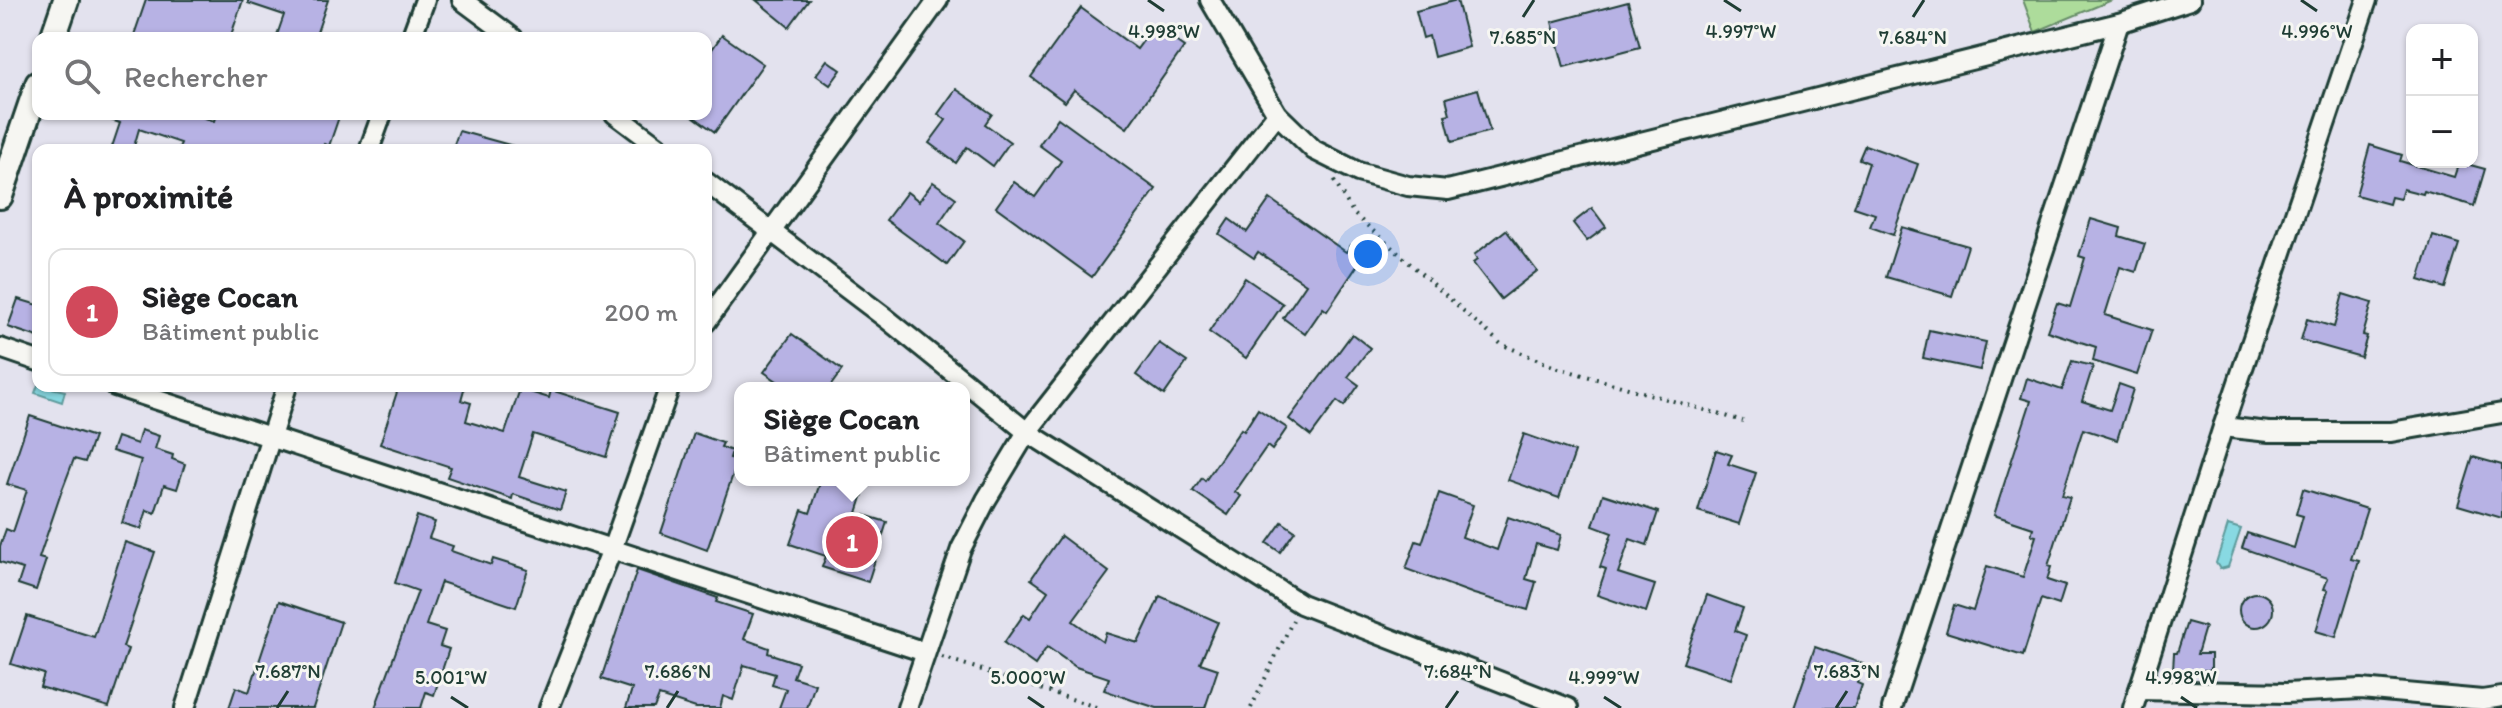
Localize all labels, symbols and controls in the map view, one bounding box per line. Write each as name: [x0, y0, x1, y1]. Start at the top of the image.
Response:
text: 4.998°W: [1128, 19, 1200, 43]
text: 4.997°W: [1706, 19, 1776, 43]
text: 4.996°W: [2281, 19, 2353, 43]
map controls: [2406, 24, 2478, 168]
button: +: [2406, 24, 2478, 96]
text: 7.685°N: [1490, 25, 1556, 49]
text: 7.684°N: [1879, 25, 1947, 49]
search box: [32, 32, 712, 120]
icon: search: [60, 54, 104, 98]
text: Rechercher: [124, 58, 268, 95]
button: −: [2406, 96, 2478, 168]
text: À proximité: [64, 176, 233, 217]
your location: [1348, 234, 1388, 274]
text: Siège Cocan: [142, 278, 298, 315]
text: 1: [86, 296, 98, 328]
text: 200 m: [605, 296, 678, 328]
text: Bâtiment public: [142, 315, 319, 347]
popup: [734, 382, 970, 486]
text: Siège Cocan: [763, 400, 920, 437]
text: Bâtiment public: [763, 437, 941, 469]
pin: 1: [826, 512, 878, 572]
text: 7.687°N: [255, 659, 321, 683]
text: 7.686°N: [645, 659, 711, 683]
text: 7.684°N: [1424, 659, 1492, 683]
text: 7.683°N: [1814, 659, 1880, 683]
text: 5.001°W: [415, 665, 487, 689]
text: 5.000°W: [990, 665, 1066, 689]
text: 4.999°W: [1568, 665, 1640, 689]
text: 4.998°W: [2145, 665, 2217, 689]

